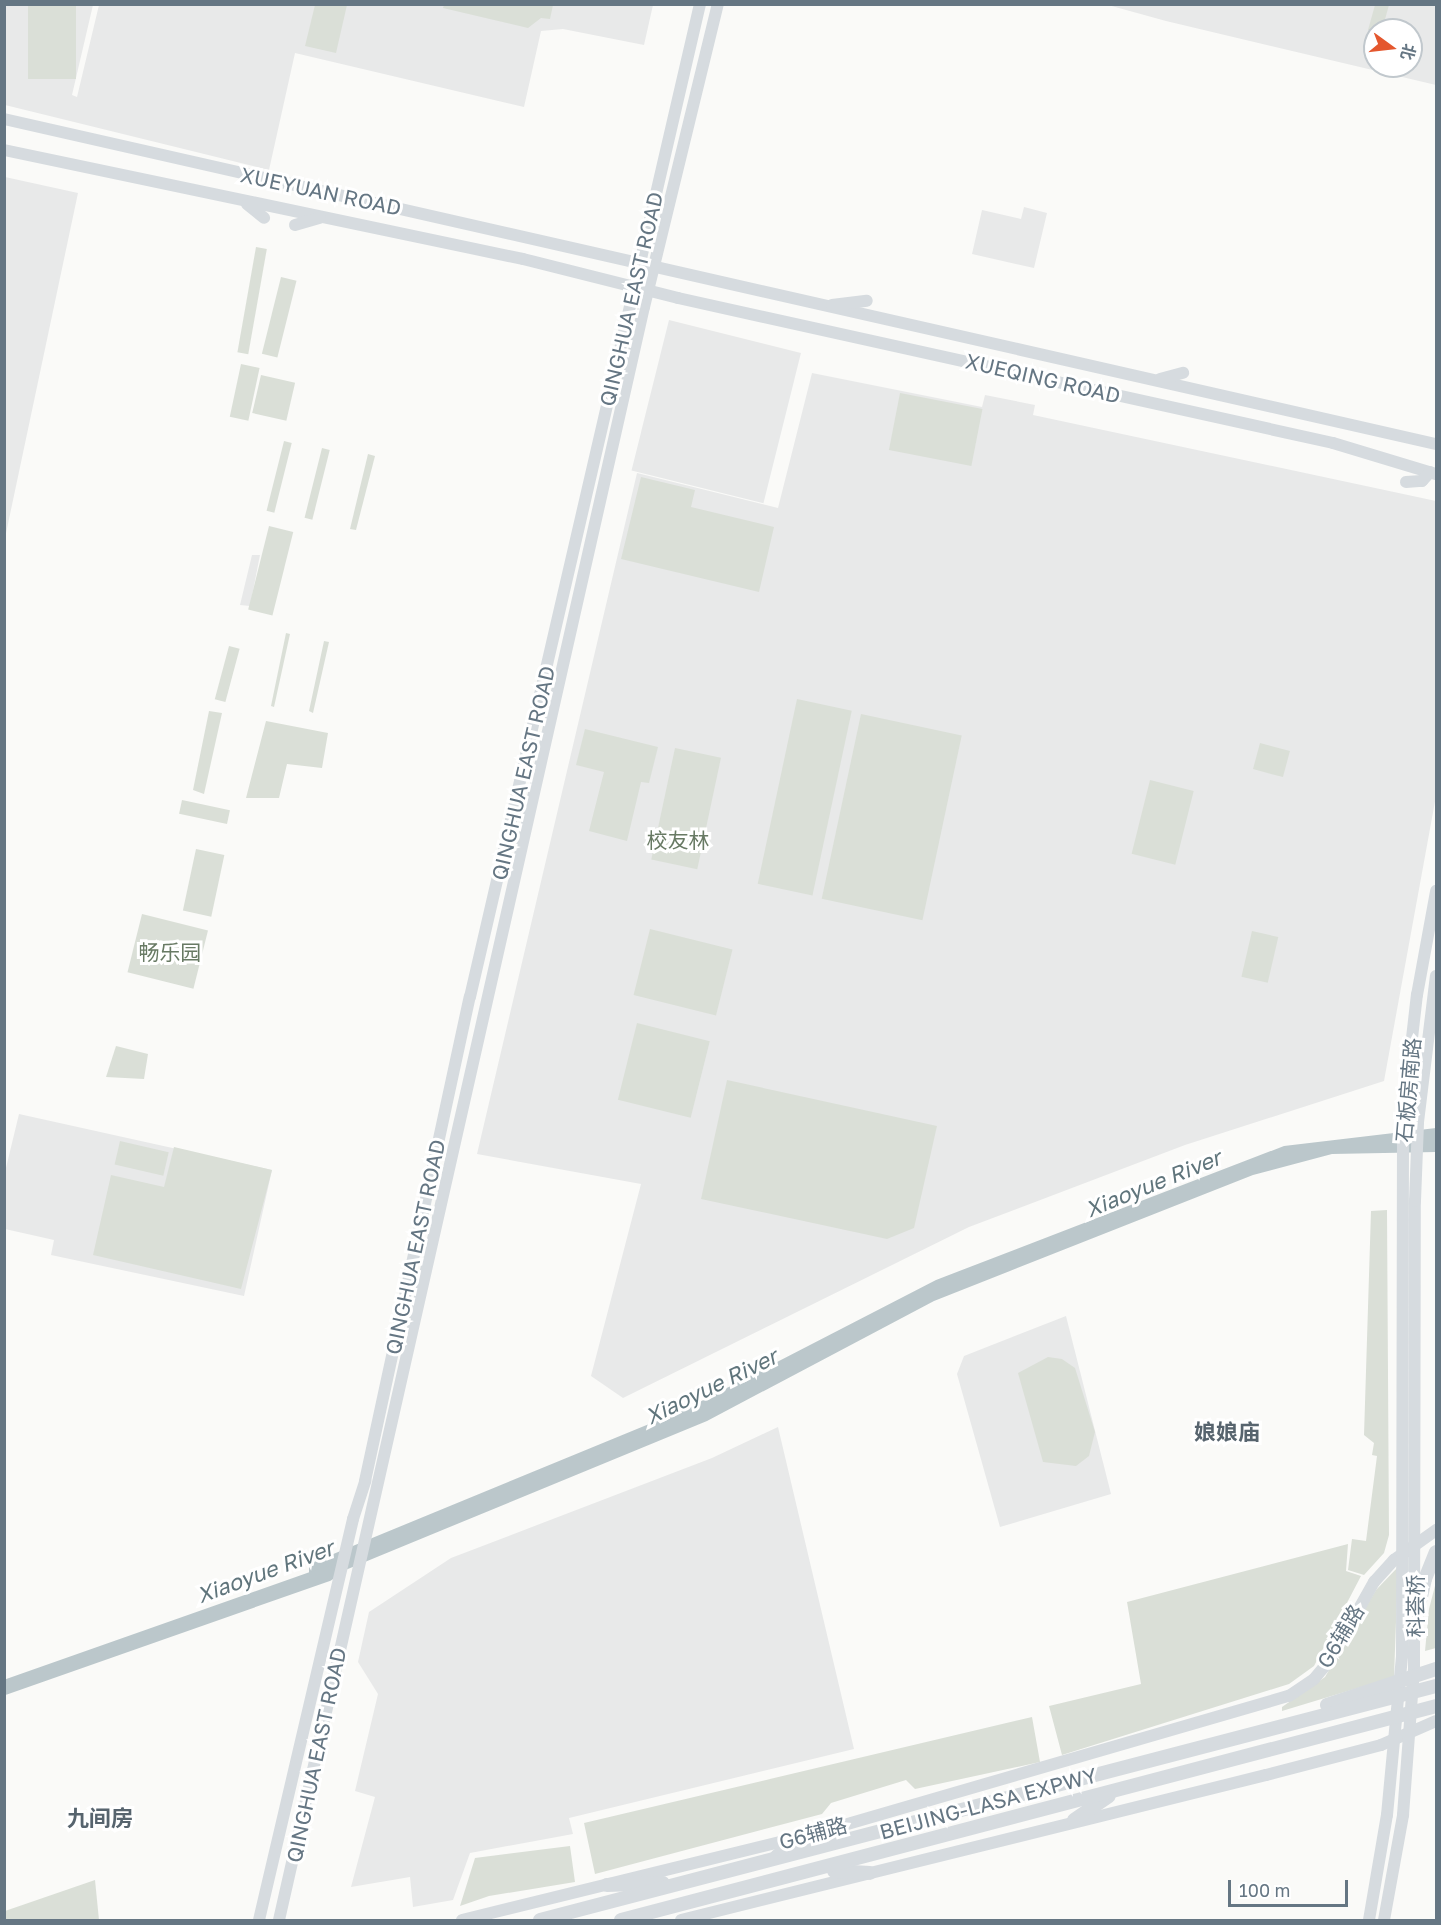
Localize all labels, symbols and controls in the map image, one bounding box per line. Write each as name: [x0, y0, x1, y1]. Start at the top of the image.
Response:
north arrow: [1363, 18, 1423, 78]
text: 北: [1397, 42, 1420, 62]
street label: XUEYUAN ROAD: [238, 162, 404, 220]
street label: QINGHUA EAST ROAD: [594, 189, 668, 409]
street label: XUEQING ROAD: [963, 348, 1123, 408]
street label: QINGHUA EAST ROAD: [486, 663, 560, 883]
park label: 校友林: [647, 827, 709, 853]
park label: 畅乐园: [139, 939, 201, 965]
street label: 石板房南路: [1391, 1037, 1425, 1143]
street label: QINGHUA EAST ROAD: [380, 1137, 450, 1357]
water label: Xiaoyue River: [1081, 1144, 1225, 1222]
water label: Xiaoyue River: [641, 1343, 781, 1429]
district label: 娘娘庙: [1194, 1419, 1260, 1445]
water label: Xiaoyue River: [193, 1534, 337, 1608]
street label: 科荟桥: [1402, 1575, 1428, 1637]
street label: G6辅路: [1311, 1600, 1369, 1672]
street label: QINGHUA EAST ROAD: [281, 1645, 351, 1865]
street label: BEIJING-LASA EXPWY: [877, 1762, 1099, 1844]
district label: 九间房: [67, 1805, 133, 1831]
street label: G6辅路: [776, 1812, 850, 1854]
scale bar: [1231, 1868, 1351, 1906]
text: 100 m: [1239, 1879, 1290, 1901]

